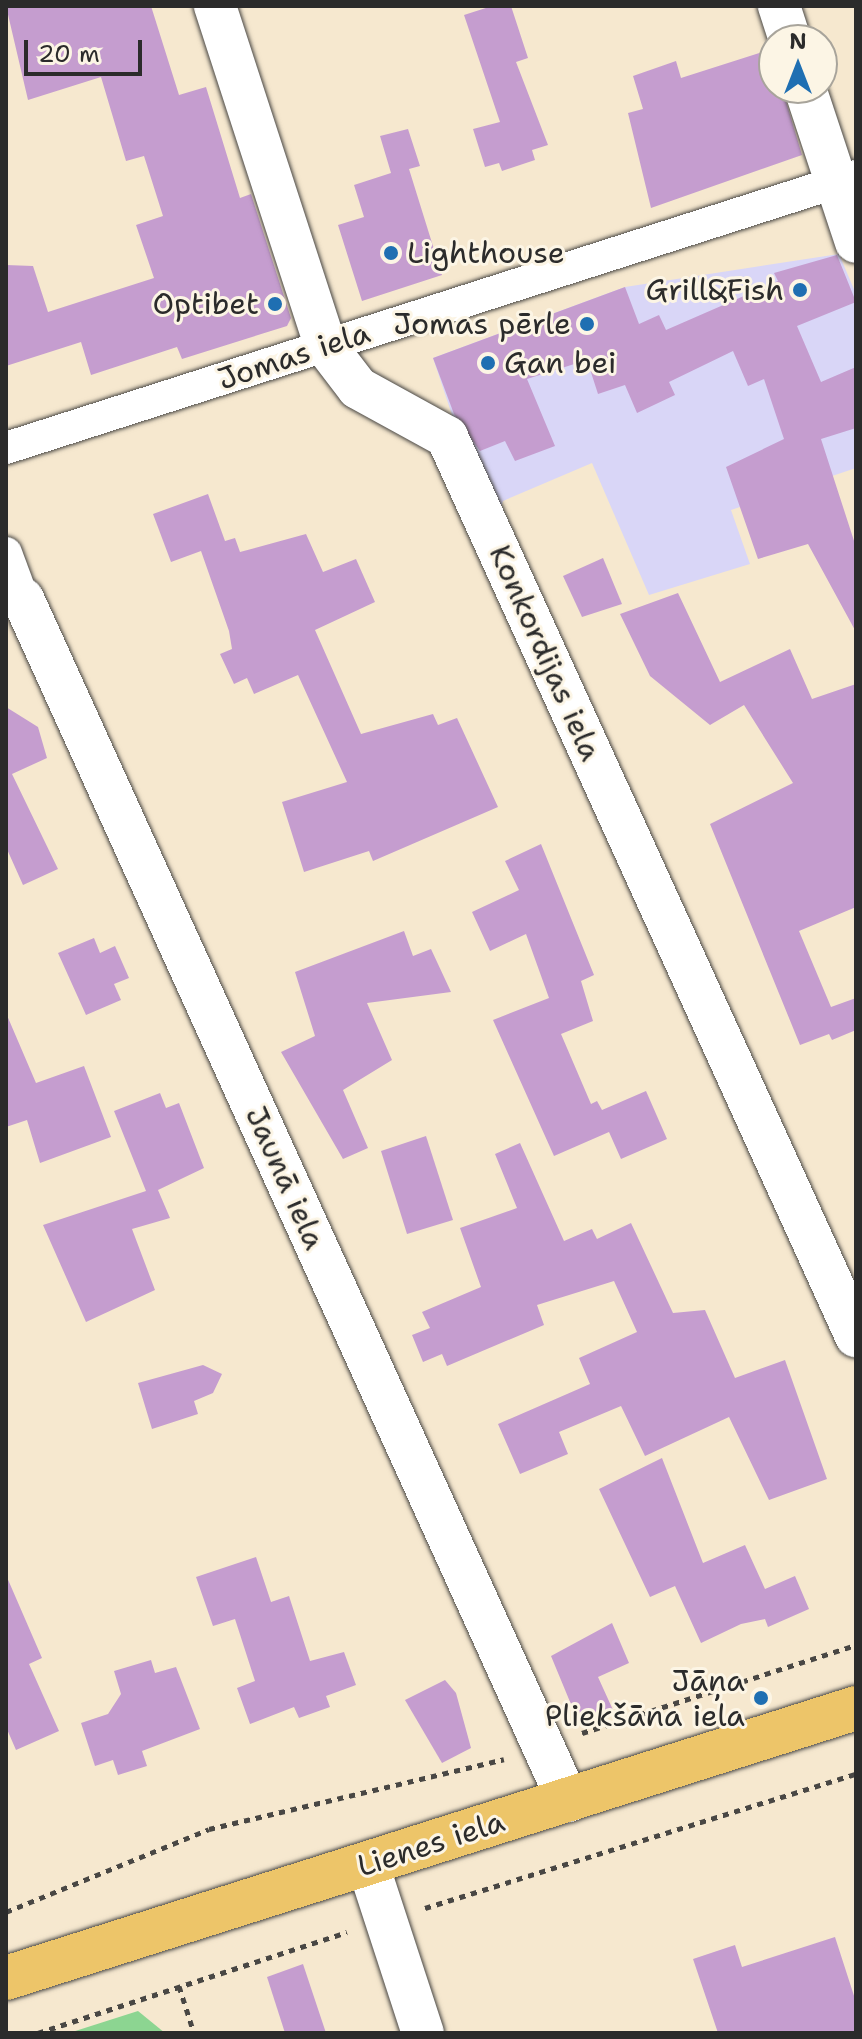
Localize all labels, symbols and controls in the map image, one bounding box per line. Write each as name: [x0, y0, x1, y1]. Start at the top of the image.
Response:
scale bar: [28, 24, 146, 74]
north arrow: [758, 24, 838, 104]
text: N: [789, 27, 807, 56]
text: 20 m: [38, 38, 100, 70]
place label: Lighthouse: [407, 235, 565, 271]
marker: Lighthouse: [382, 244, 400, 262]
place label: Grill&Fish: [646, 272, 784, 308]
marker: Grill&Fish: [791, 281, 809, 299]
place label: Optibet: [153, 286, 259, 322]
marker: Optibet: [266, 295, 284, 313]
place label: Jomas pērle: [393, 306, 571, 342]
street label: Jomas iela: [213, 315, 375, 397]
marker: Jomas pērle: [578, 315, 596, 333]
place label: Gan bei: [504, 345, 616, 381]
marker: Gan bei: [479, 354, 497, 372]
street label: Konkordijas iela: [481, 540, 609, 766]
street label: Jaunā iela: [238, 1101, 332, 1255]
place label: Jāņa Pliekšāna iela: [545, 1663, 745, 1734]
marker: Jāņa Pliekšāna iela: [752, 1689, 770, 1707]
street label: Lienes iela: [353, 1803, 509, 1885]

